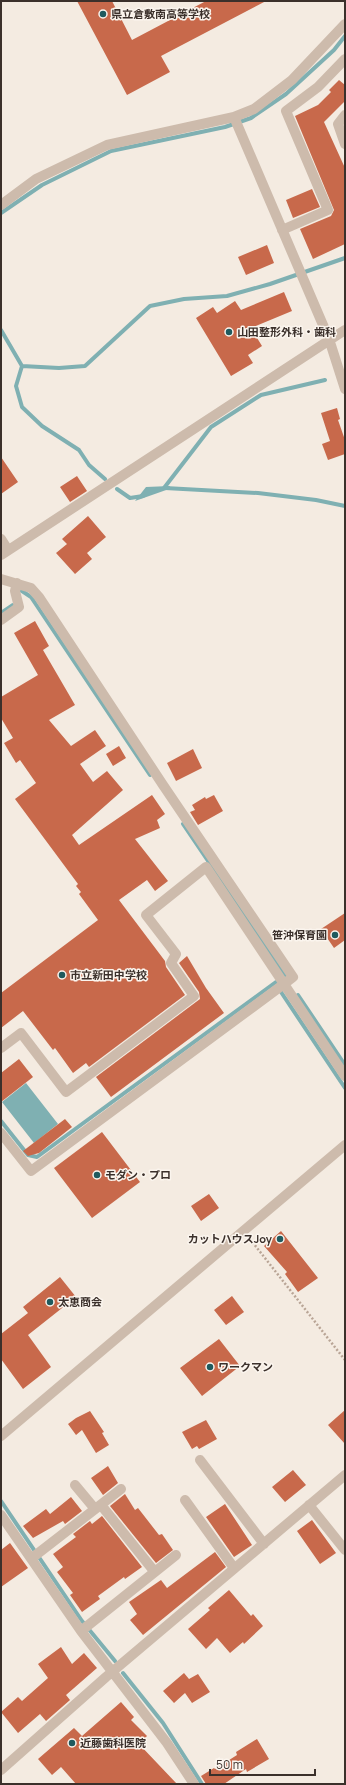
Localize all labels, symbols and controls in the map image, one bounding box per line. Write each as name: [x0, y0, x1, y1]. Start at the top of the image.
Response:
place label: 県立倉敷南高等学校: [111, 6, 210, 21]
marker: 県立倉敷南高等学校: [98, 9, 108, 19]
place label: 山田整形外科・歯科: [237, 324, 336, 339]
marker: 山田整形外科・歯科: [224, 327, 234, 337]
place label: 笹沖保育園: [272, 927, 327, 942]
marker: 笹沖保育園: [330, 930, 340, 940]
place label: 市立新田中学校: [70, 967, 147, 982]
marker: 市立新田中学校: [57, 970, 67, 980]
place label: モダン・プロ: [105, 1167, 171, 1182]
marker: モダン・プロ: [92, 1170, 102, 1180]
place label: カットハウスJoy: [188, 1231, 273, 1246]
marker: カットハウスJoy: [275, 1234, 285, 1244]
place label: 太恵商会: [58, 1294, 102, 1309]
marker: 太恵商会: [45, 1297, 55, 1307]
place label: ワークマン: [218, 1359, 273, 1374]
marker: ワークマン: [205, 1362, 215, 1372]
place label: 近藤歯科医院: [80, 1735, 146, 1750]
marker: 近藤歯科医院: [67, 1738, 77, 1748]
scale bar: [210, 1751, 315, 1777]
text: 50 m: [216, 1756, 243, 1773]

